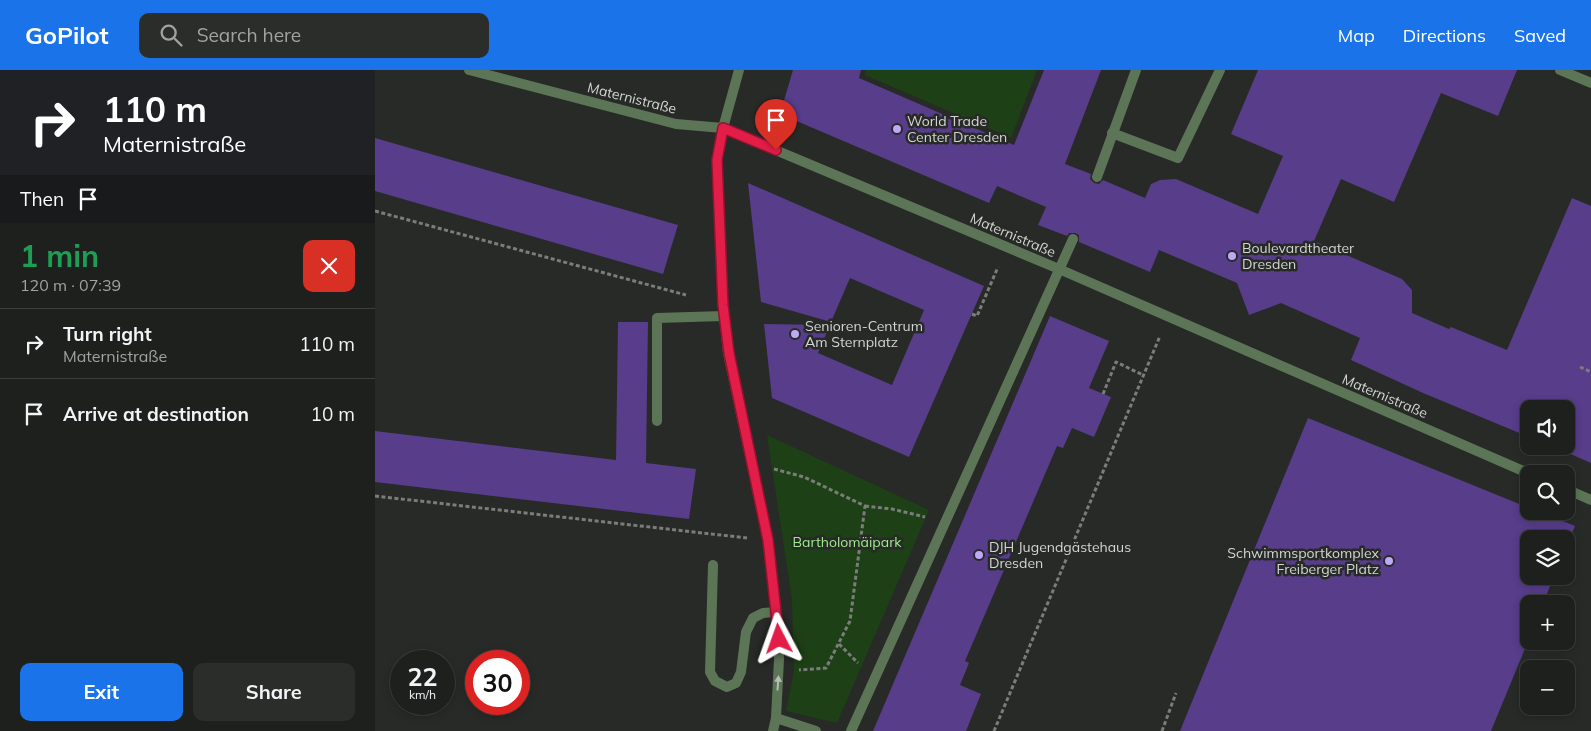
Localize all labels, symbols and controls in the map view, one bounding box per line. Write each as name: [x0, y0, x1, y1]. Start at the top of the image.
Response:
search box: [139, 13, 489, 58]
text: GoPilot: [25, 20, 109, 50]
icon: search: [157, 21, 185, 49]
text: Search here: [197, 23, 301, 47]
text: Map: [1338, 24, 1375, 47]
text: Directions: [1403, 24, 1486, 47]
text: Saved: [1514, 24, 1566, 47]
street label: Maternistraße: [586, 78, 678, 118]
text: 110 m: [103, 87, 207, 131]
icon: right: [20, 90, 85, 155]
pin: [755, 99, 797, 150]
icon: arrive: [762, 106, 790, 134]
place label: World Trade Center Dresden: [907, 112, 1007, 146]
marker: World Trade Center Dresden: [891, 123, 903, 135]
text: Maternistraße: [103, 130, 246, 158]
icon: arrive: [74, 185, 102, 213]
text: Then: [20, 187, 64, 211]
street label: Maternistraße: [968, 209, 1058, 261]
text: 1 min: [20, 237, 99, 275]
place label: Boulevardtheater Dresden: [1242, 239, 1355, 273]
button: close: [303, 240, 355, 292]
marker: Boulevardtheater Dresden: [1226, 250, 1238, 262]
text: 120 m · 07:39: [20, 275, 121, 295]
place label: Senioren-Centrum Am Sternplatz: [805, 317, 923, 351]
text: Turn right: [63, 322, 152, 346]
marker: Senioren-Centrum Am Sternplatz: [789, 328, 801, 340]
icon: right: [20, 330, 48, 358]
text: 110 m: [299, 332, 355, 356]
text: Maternistraße: [63, 346, 167, 366]
street label: Maternistraße: [1340, 370, 1430, 422]
icon: arrive: [20, 400, 48, 428]
map controls: [1520, 400, 1575, 715]
button: sound: [1520, 400, 1575, 455]
text: Arrive at destination: [63, 402, 249, 426]
text: 10 m: [311, 402, 355, 426]
button: search: [1520, 465, 1575, 520]
button: layers: [1520, 530, 1575, 585]
park label: Bartholomäipark: [793, 533, 902, 551]
place label: DJH Jugendgästehaus Dresden: [989, 538, 1131, 572]
place label: Schwimmsportkomplex Freiberger Platz: [1227, 544, 1379, 578]
marker: DJH Jugendgästehaus Dresden: [973, 549, 985, 561]
marker: Schwimmsportkomplex Freiberger Platz: [1383, 555, 1395, 567]
button: +: [1520, 595, 1575, 650]
position arrow: [752, 612, 804, 664]
speed limit sign: 30: [465, 650, 530, 715]
button: −: [1520, 660, 1575, 715]
text: 22: [407, 661, 438, 692]
button: Exit: [20, 663, 183, 721]
button: Share: [193, 663, 355, 721]
one-way arrow: [774, 674, 782, 690]
text: km/h: [409, 687, 436, 702]

